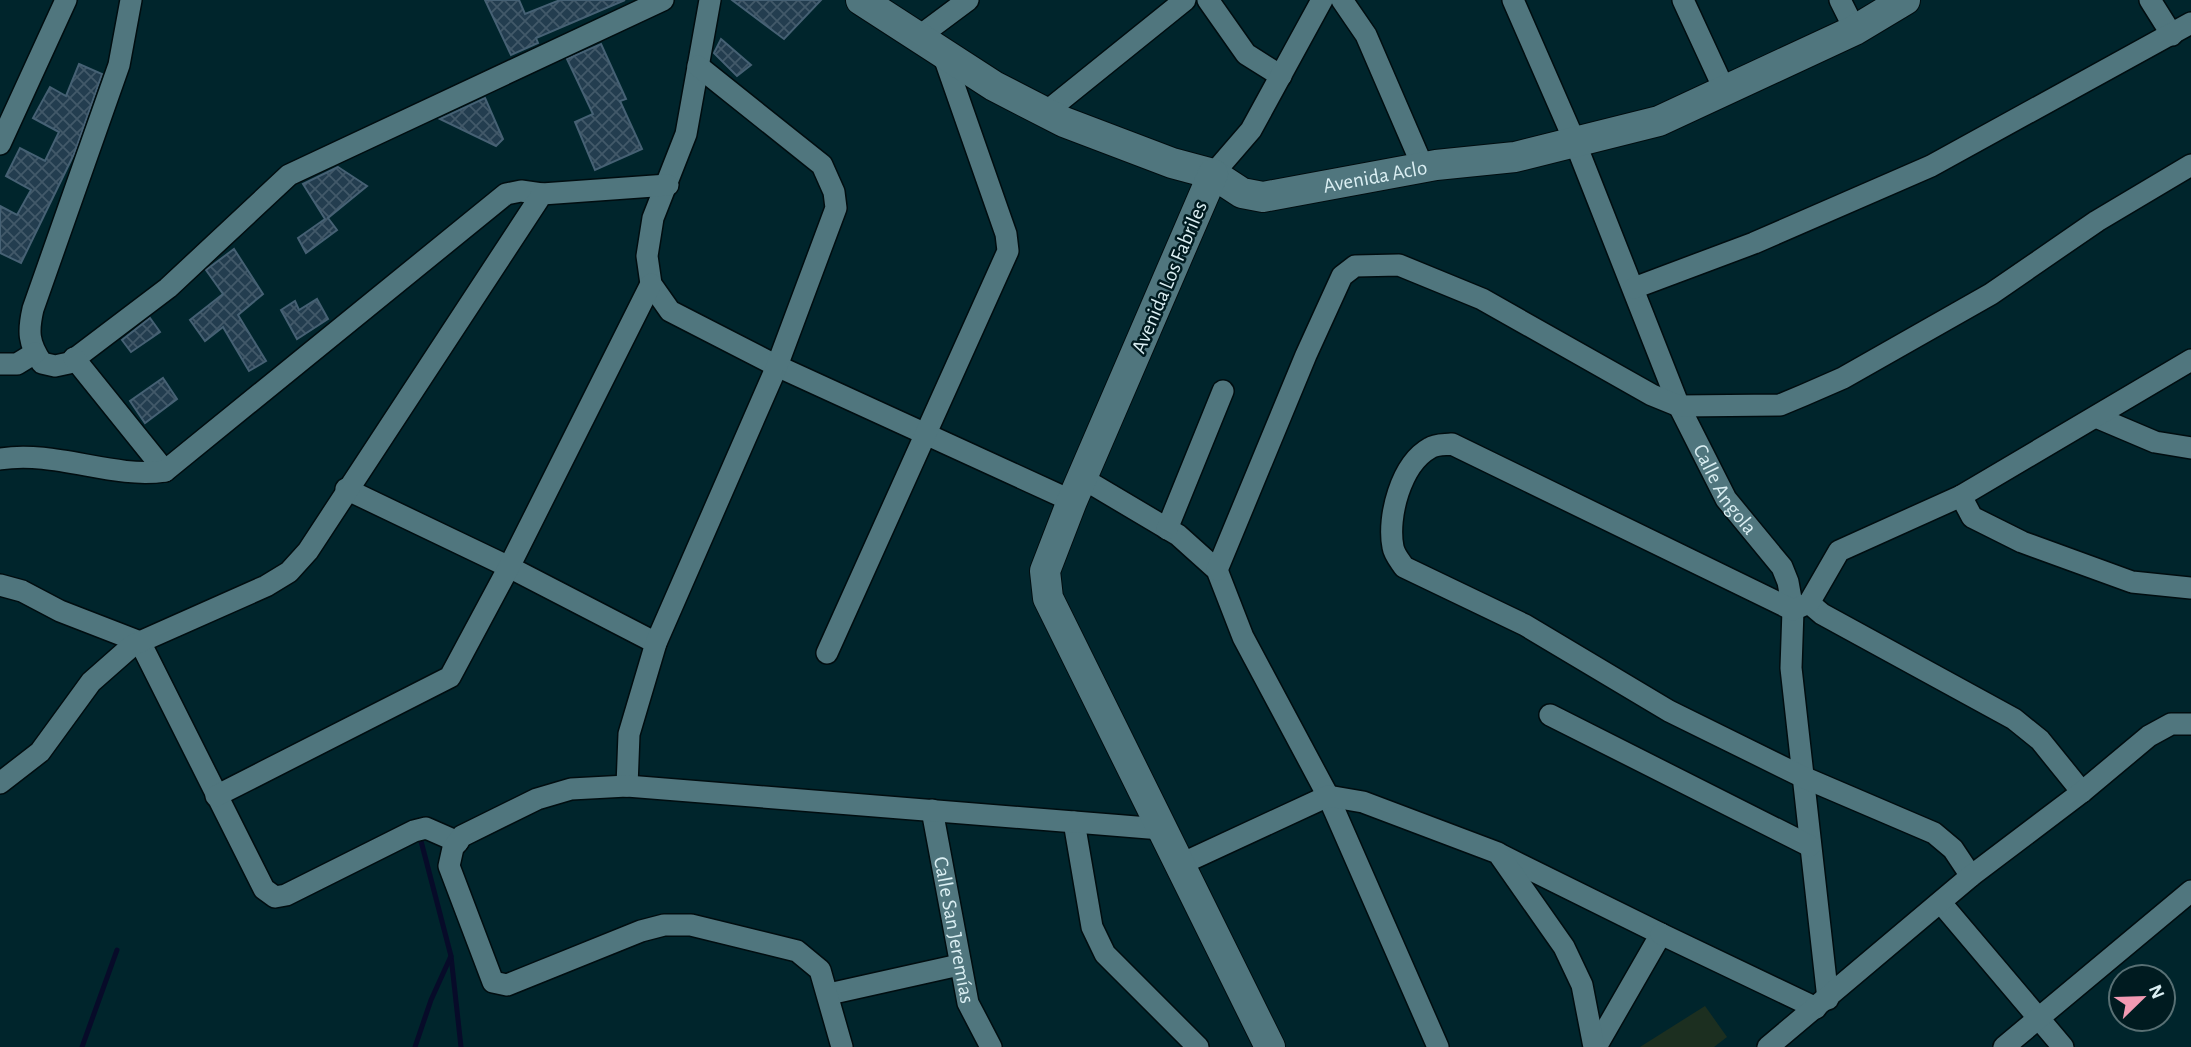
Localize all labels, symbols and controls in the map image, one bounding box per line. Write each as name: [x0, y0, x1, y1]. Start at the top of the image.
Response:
street label: Avenida Aclo: [1321, 157, 1429, 197]
street label: Avenida Los Fabriles: [1128, 198, 1211, 356]
street label: Calle Angola: [1689, 441, 1761, 539]
street label: Calle San Jeremías: [930, 855, 978, 1005]
north arrow: [2107, 963, 2177, 1033]
text: N: [2145, 982, 2168, 1002]

